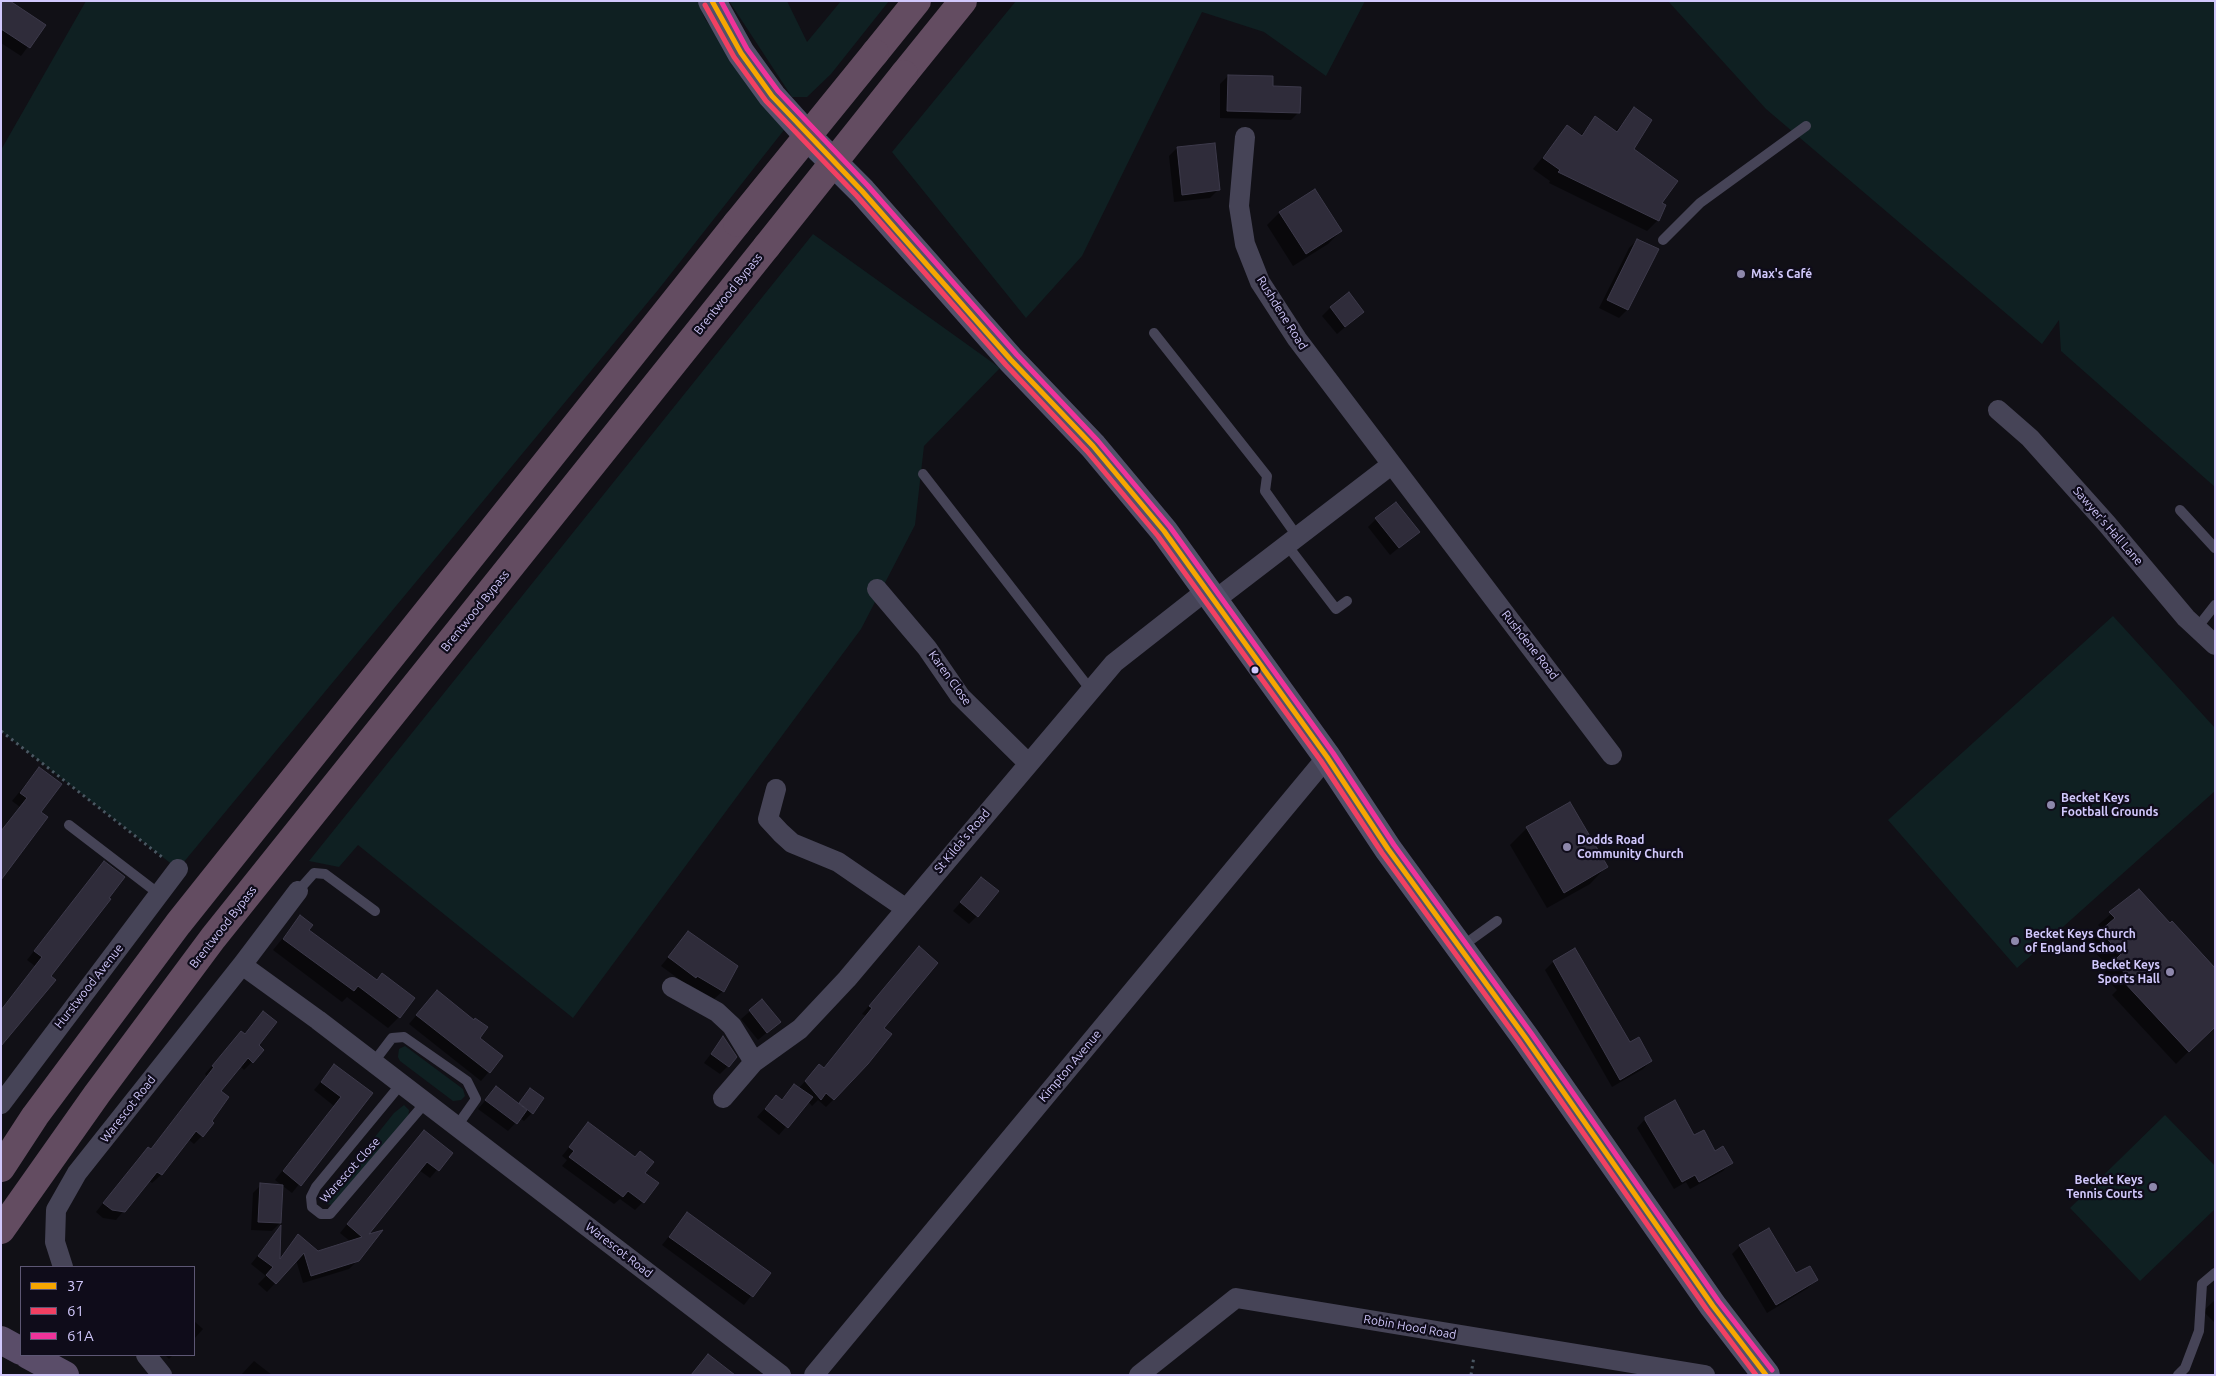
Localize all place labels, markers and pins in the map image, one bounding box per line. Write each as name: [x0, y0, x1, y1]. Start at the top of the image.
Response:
place label: Max's Café: [1751, 267, 1812, 281]
marker: Max's Café: [1735, 268, 1747, 280]
unlabelled marker: [1250, 665, 1260, 675]
place label: Becket Keys Football Grounds: [2061, 791, 2158, 819]
marker: Becket Keys Football Grounds: [2045, 799, 2057, 811]
place label: Dodds Road Community Church: [1577, 833, 1684, 861]
marker: Dodds Road Community Church: [1561, 841, 1573, 853]
place label: Becket Keys Church of England School: [2025, 927, 2136, 955]
marker: Becket Keys Church of England School: [2009, 935, 2021, 947]
place label: Becket Keys Sports Hall: [2091, 958, 2160, 986]
marker: Becket Keys Sports Hall: [2164, 966, 2176, 978]
place label: Becket Keys Tennis Courts: [2066, 1173, 2143, 1201]
marker: Becket Keys Tennis Courts: [2147, 1181, 2159, 1193]

